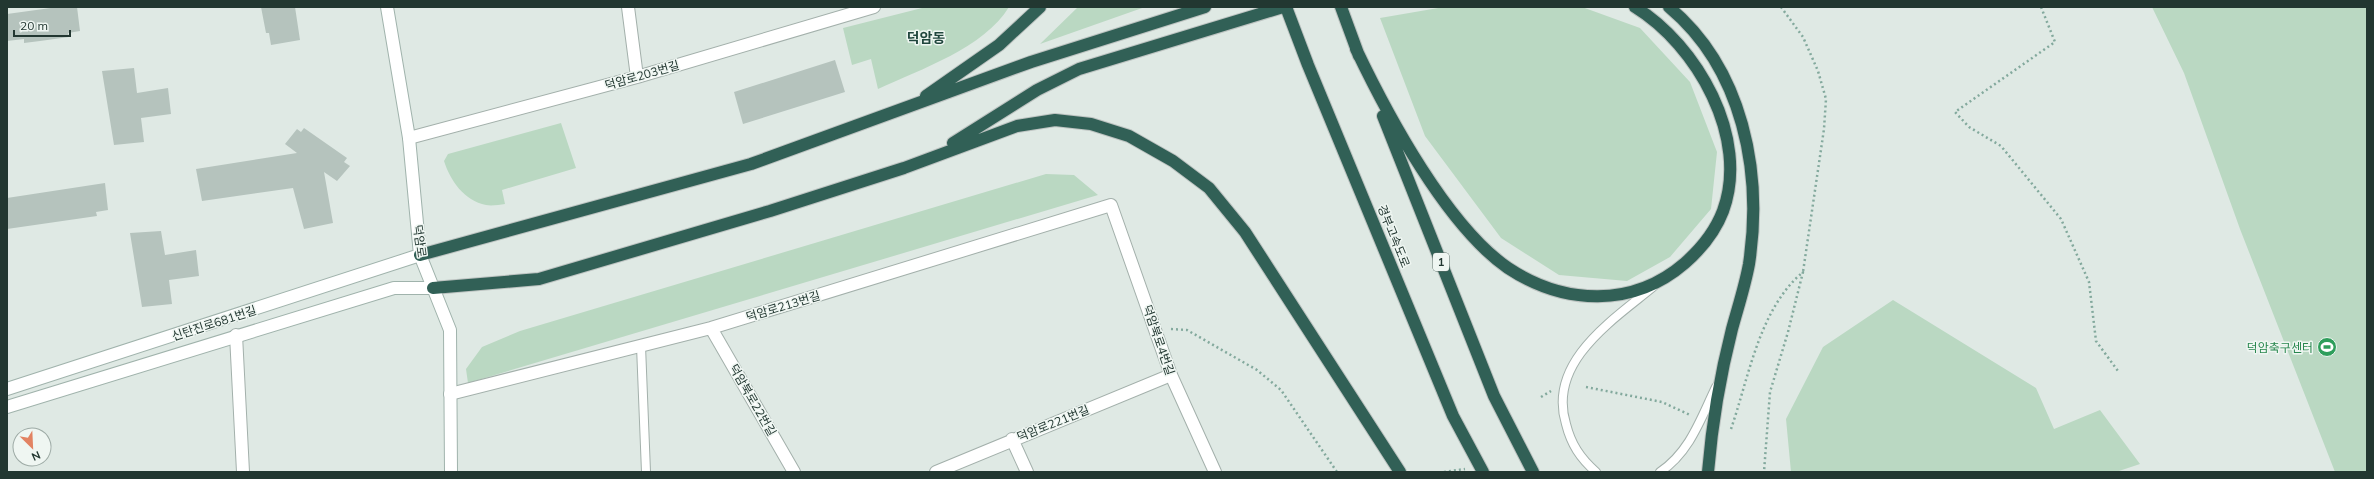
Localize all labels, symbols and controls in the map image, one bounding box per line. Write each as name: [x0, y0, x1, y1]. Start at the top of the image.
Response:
scale bar: [14, 12, 70, 38]
text: 20 m: [20, 18, 48, 33]
district label: 덕암동: [907, 29, 945, 47]
street label: 덕암로203번길: [603, 57, 681, 93]
street label: 경부고속도로: [1375, 202, 1413, 270]
street label: 덕암로: [410, 224, 430, 258]
road number: 1: [1433, 253, 1449, 271]
street label: 덕암로213번길: [744, 288, 822, 324]
street label: 신탄진로681번길: [170, 302, 258, 344]
street label: 덕암북로4번길: [1140, 303, 1178, 377]
sports icon: 덕암축구센터: [2316, 336, 2338, 358]
place label: 덕암축구센터: [2247, 340, 2313, 355]
street label: 덕암북로22번길: [726, 361, 780, 439]
street label: 덕암로221번길: [1015, 402, 1091, 444]
north arrow: [12, 427, 52, 467]
text: N: [29, 448, 43, 464]

